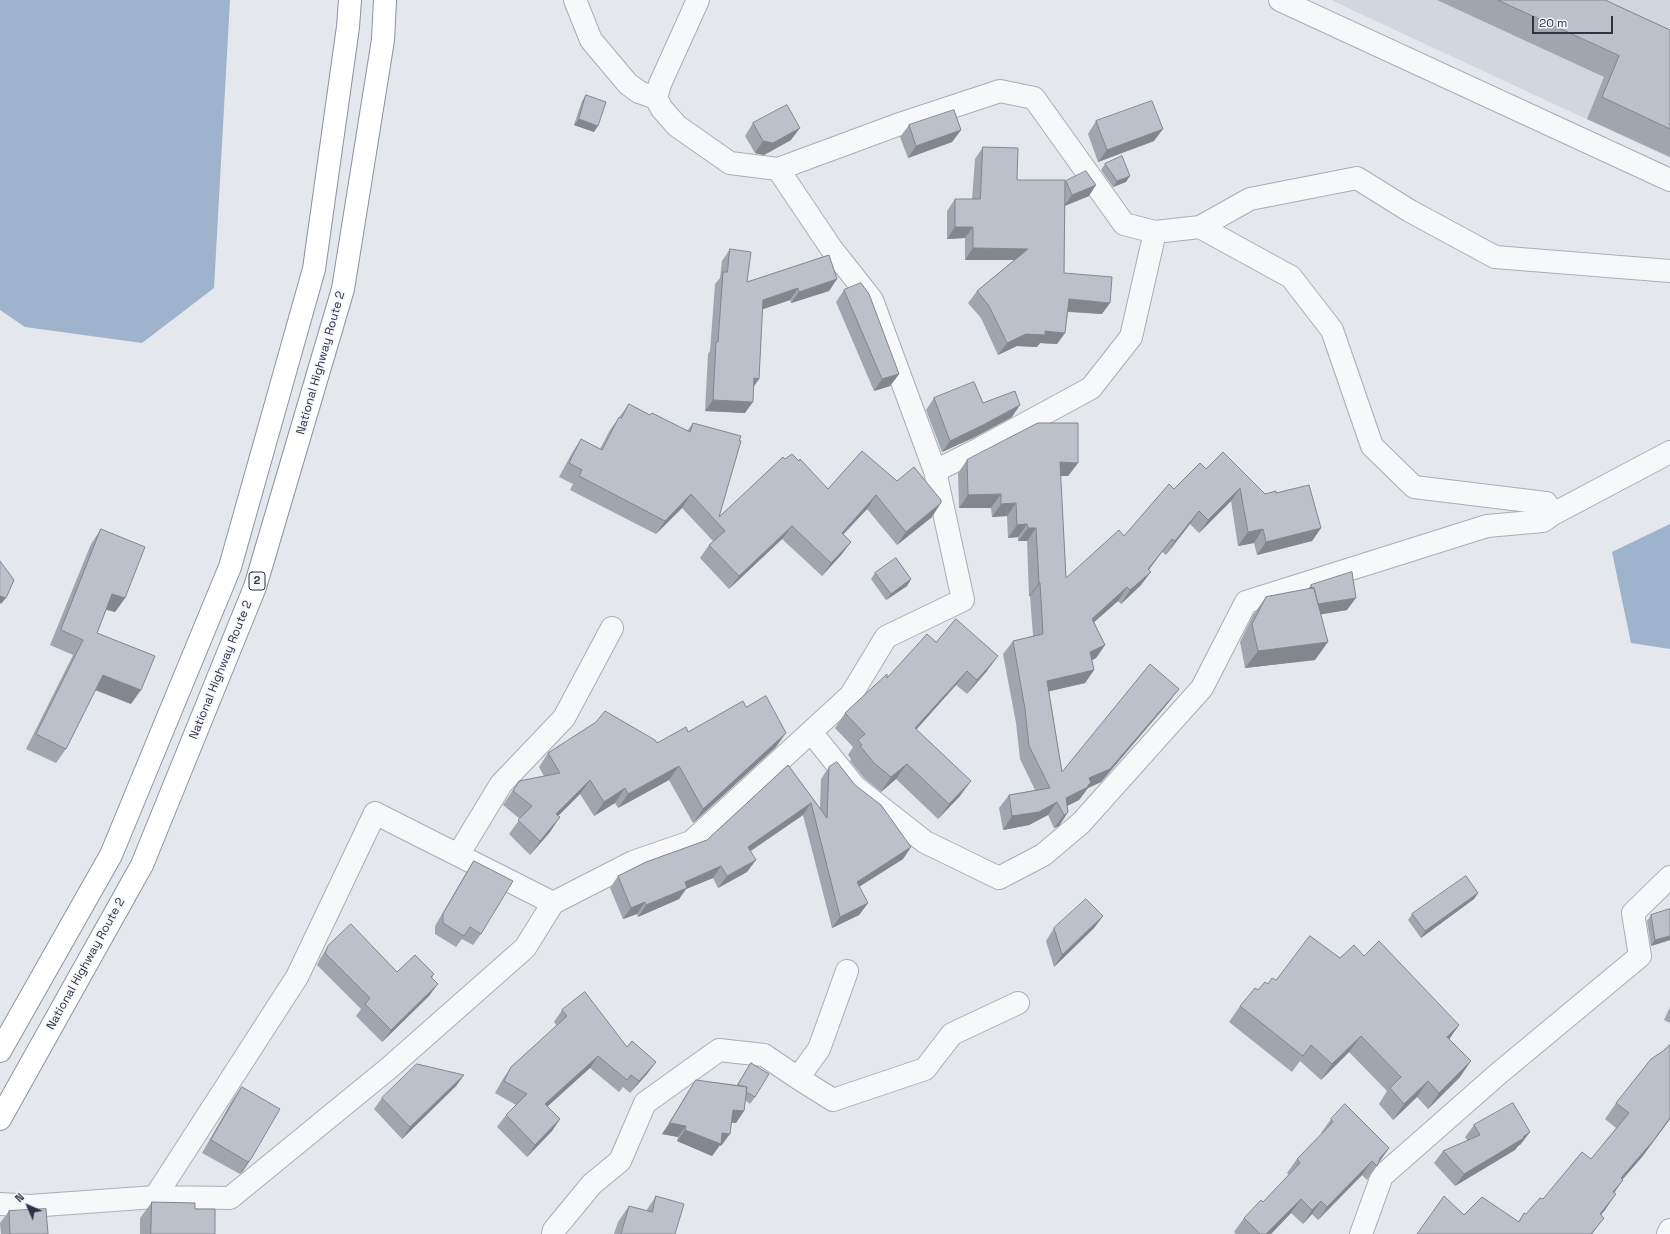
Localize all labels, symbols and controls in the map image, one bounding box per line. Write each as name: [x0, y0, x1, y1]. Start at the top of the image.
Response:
scale bar: [1534, 8, 1615, 34]
text: 20 m: [1539, 15, 1567, 31]
street label: National Highway Route 2: [294, 290, 348, 436]
road number: 2: [249, 572, 265, 590]
street label: National Highway Route 2: [187, 599, 255, 741]
street label: National Highway Route 2: [44, 896, 128, 1032]
north arrow: [8, 1186, 48, 1226]
text: N: [12, 1190, 27, 1205]

